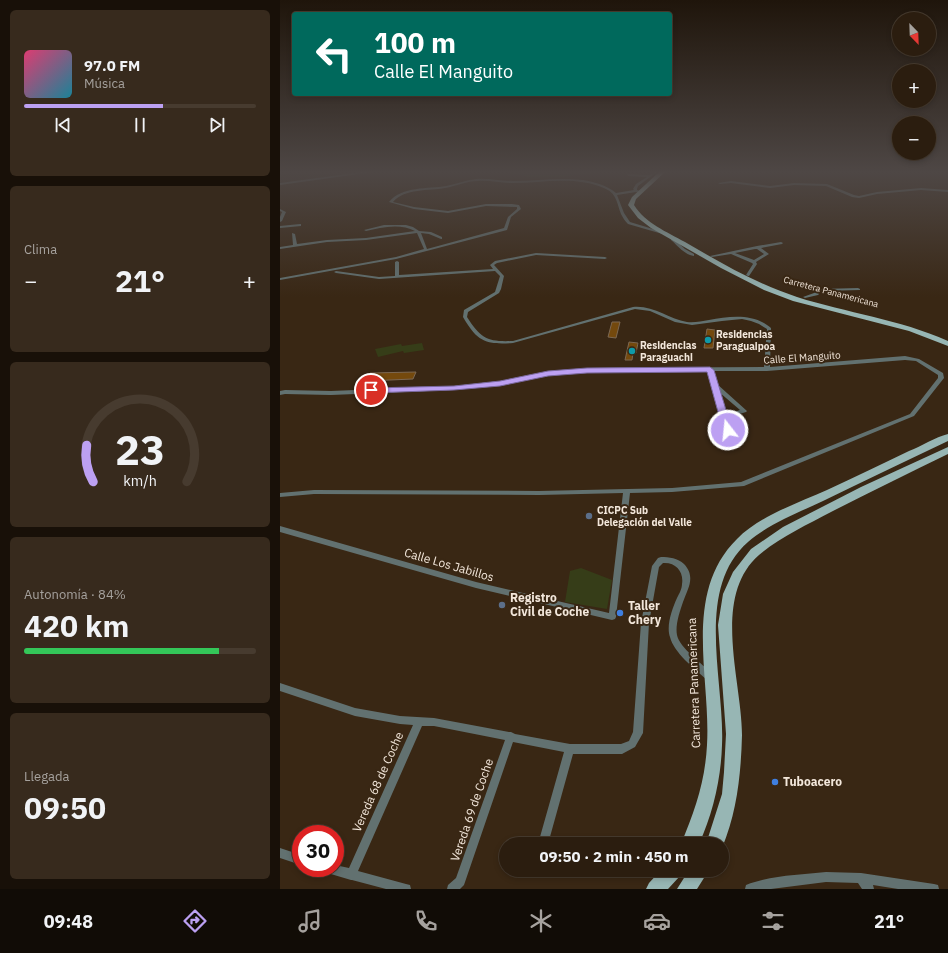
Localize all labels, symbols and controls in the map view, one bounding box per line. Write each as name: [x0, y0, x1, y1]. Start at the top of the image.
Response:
north arrow: [892, 12, 936, 56]
map controls: [892, 12, 936, 160]
text: 100 m: [374, 24, 456, 61]
icon: left: [308, 28, 360, 80]
text: 97.0 FM: [84, 56, 140, 75]
text: Calle El Manguito: [374, 60, 513, 83]
button: +: [892, 64, 936, 108]
text: Música: [84, 75, 125, 92]
icon: previous: [52, 114, 74, 136]
icon: pause: [129, 114, 151, 136]
icon: next: [206, 114, 228, 136]
button: −: [892, 116, 936, 160]
text: Clima: [24, 241, 57, 258]
text: 21°: [115, 261, 165, 300]
text: −: [24, 266, 37, 295]
text: +: [243, 266, 256, 295]
street label: Carretera Panamericana: [782, 274, 880, 310]
place label: Residencias Paraguaipoa: [716, 328, 775, 353]
marker: Residencias Paraguaipoa: [703, 335, 713, 345]
place label: Residencias Paraguachi: [640, 339, 697, 364]
marker: Residencias Paraguachi: [627, 346, 637, 356]
street label: Calle El Manguito: [763, 348, 841, 367]
pin: [354, 373, 388, 407]
icon: arrive: [360, 379, 382, 401]
position arrow: [707, 409, 749, 451]
text: 23: [115, 422, 165, 476]
text: km/h: [123, 471, 157, 490]
place label: CICPC Sub Delegación del Valle: [597, 504, 692, 529]
marker: CICPC Sub Delegación del Valle: [584, 511, 594, 521]
street label: Calle Los Jabillos: [403, 545, 496, 585]
text: Autonomía · 84%: [24, 586, 126, 603]
place label: Registro Civil de Coche: [510, 590, 589, 619]
place label: Taller Chery: [628, 598, 662, 627]
marker: Registro Civil de Coche: [497, 600, 507, 610]
text: 420 km: [24, 606, 129, 645]
marker: Taller Chery: [615, 608, 625, 618]
street label: Carretera Panamericana: [684, 617, 703, 748]
street label: Vereda 68 de Coche: [349, 729, 407, 834]
street label: Vereda 69 de Coche: [447, 756, 496, 863]
text: Llegada: [24, 768, 69, 785]
place label: Tuboacero: [783, 774, 842, 789]
marker: Tuboacero: [770, 777, 780, 787]
text: 09:50: [24, 788, 106, 827]
speed limit sign: 30: [292, 825, 344, 877]
text: 09:50 · 2 min · 450 m: [540, 847, 688, 866]
icon: directions: [181, 907, 209, 935]
icon: music: [296, 907, 324, 935]
icon: phone: [412, 907, 440, 935]
icon: climate: [527, 907, 555, 935]
icon: car: [643, 907, 671, 935]
icon: filters: [759, 907, 787, 935]
text: 09:48: [44, 910, 93, 933]
text: 21°: [874, 910, 904, 933]

